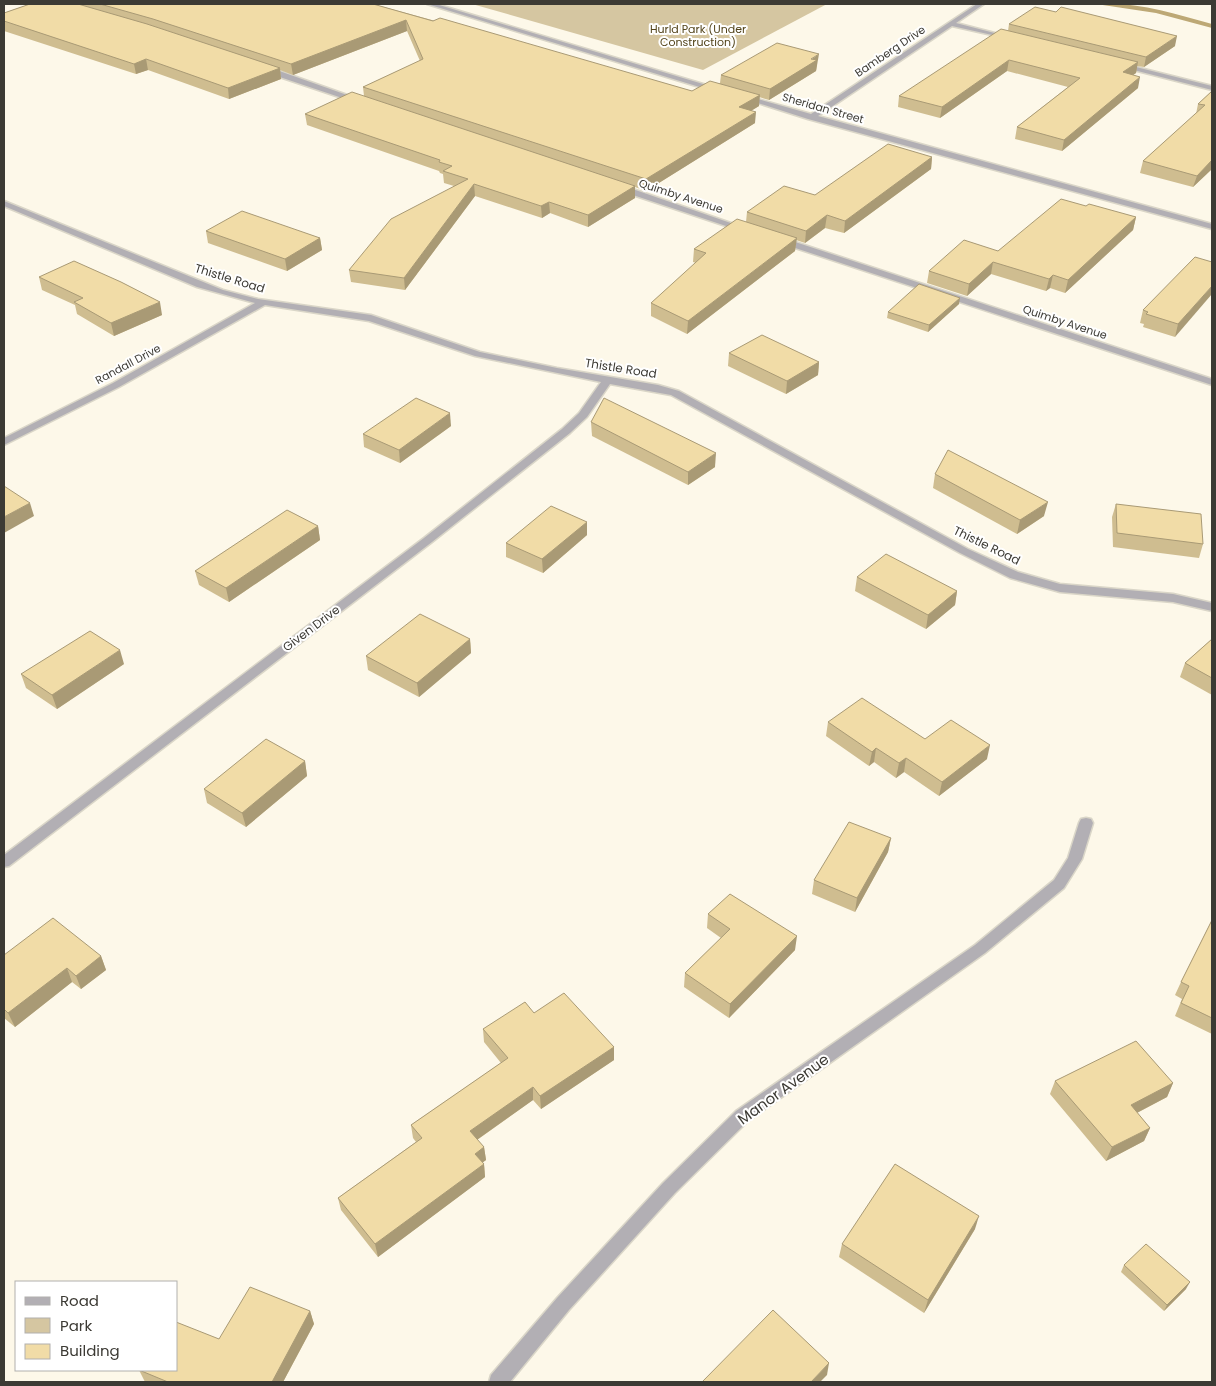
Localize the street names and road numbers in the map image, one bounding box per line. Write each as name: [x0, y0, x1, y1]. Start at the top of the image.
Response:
street label: Bamberg Drive: [852, 21, 929, 81]
street label: Sheridan Street: [780, 89, 866, 127]
street label: Quimby Avenue: [637, 175, 725, 217]
street label: Thistle Road: [193, 259, 267, 297]
street label: Quimby Avenue: [1021, 301, 1109, 343]
street label: Randall Drive: [92, 340, 164, 388]
street label: Thistle Road: [584, 354, 658, 382]
street label: Thistle Road: [951, 521, 1023, 569]
street label: Given Drive: [279, 601, 343, 655]
street label: Manor Avenue: [733, 1049, 833, 1129]

